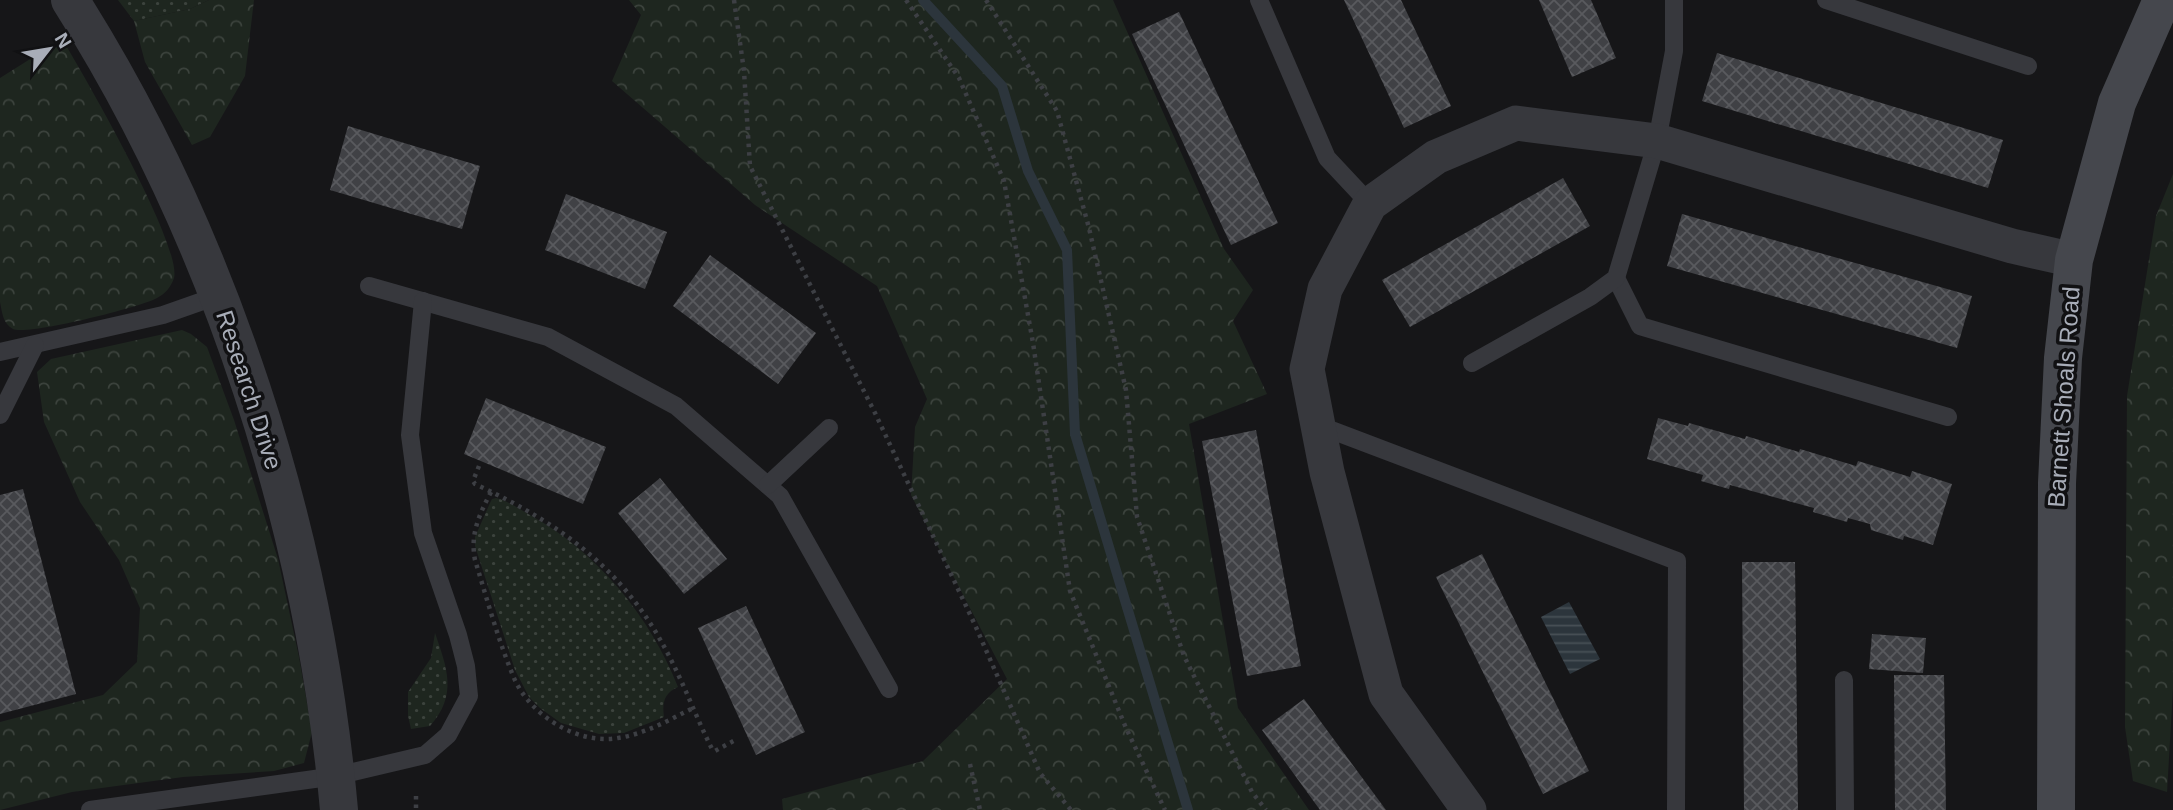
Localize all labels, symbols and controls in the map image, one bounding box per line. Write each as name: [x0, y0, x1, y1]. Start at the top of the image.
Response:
north arrow: [14, 14, 84, 84]
text: N: [51, 29, 76, 52]
street label: Barnett Shoals Road: [2042, 286, 2085, 508]
street label: Research Drive: [211, 307, 288, 473]

